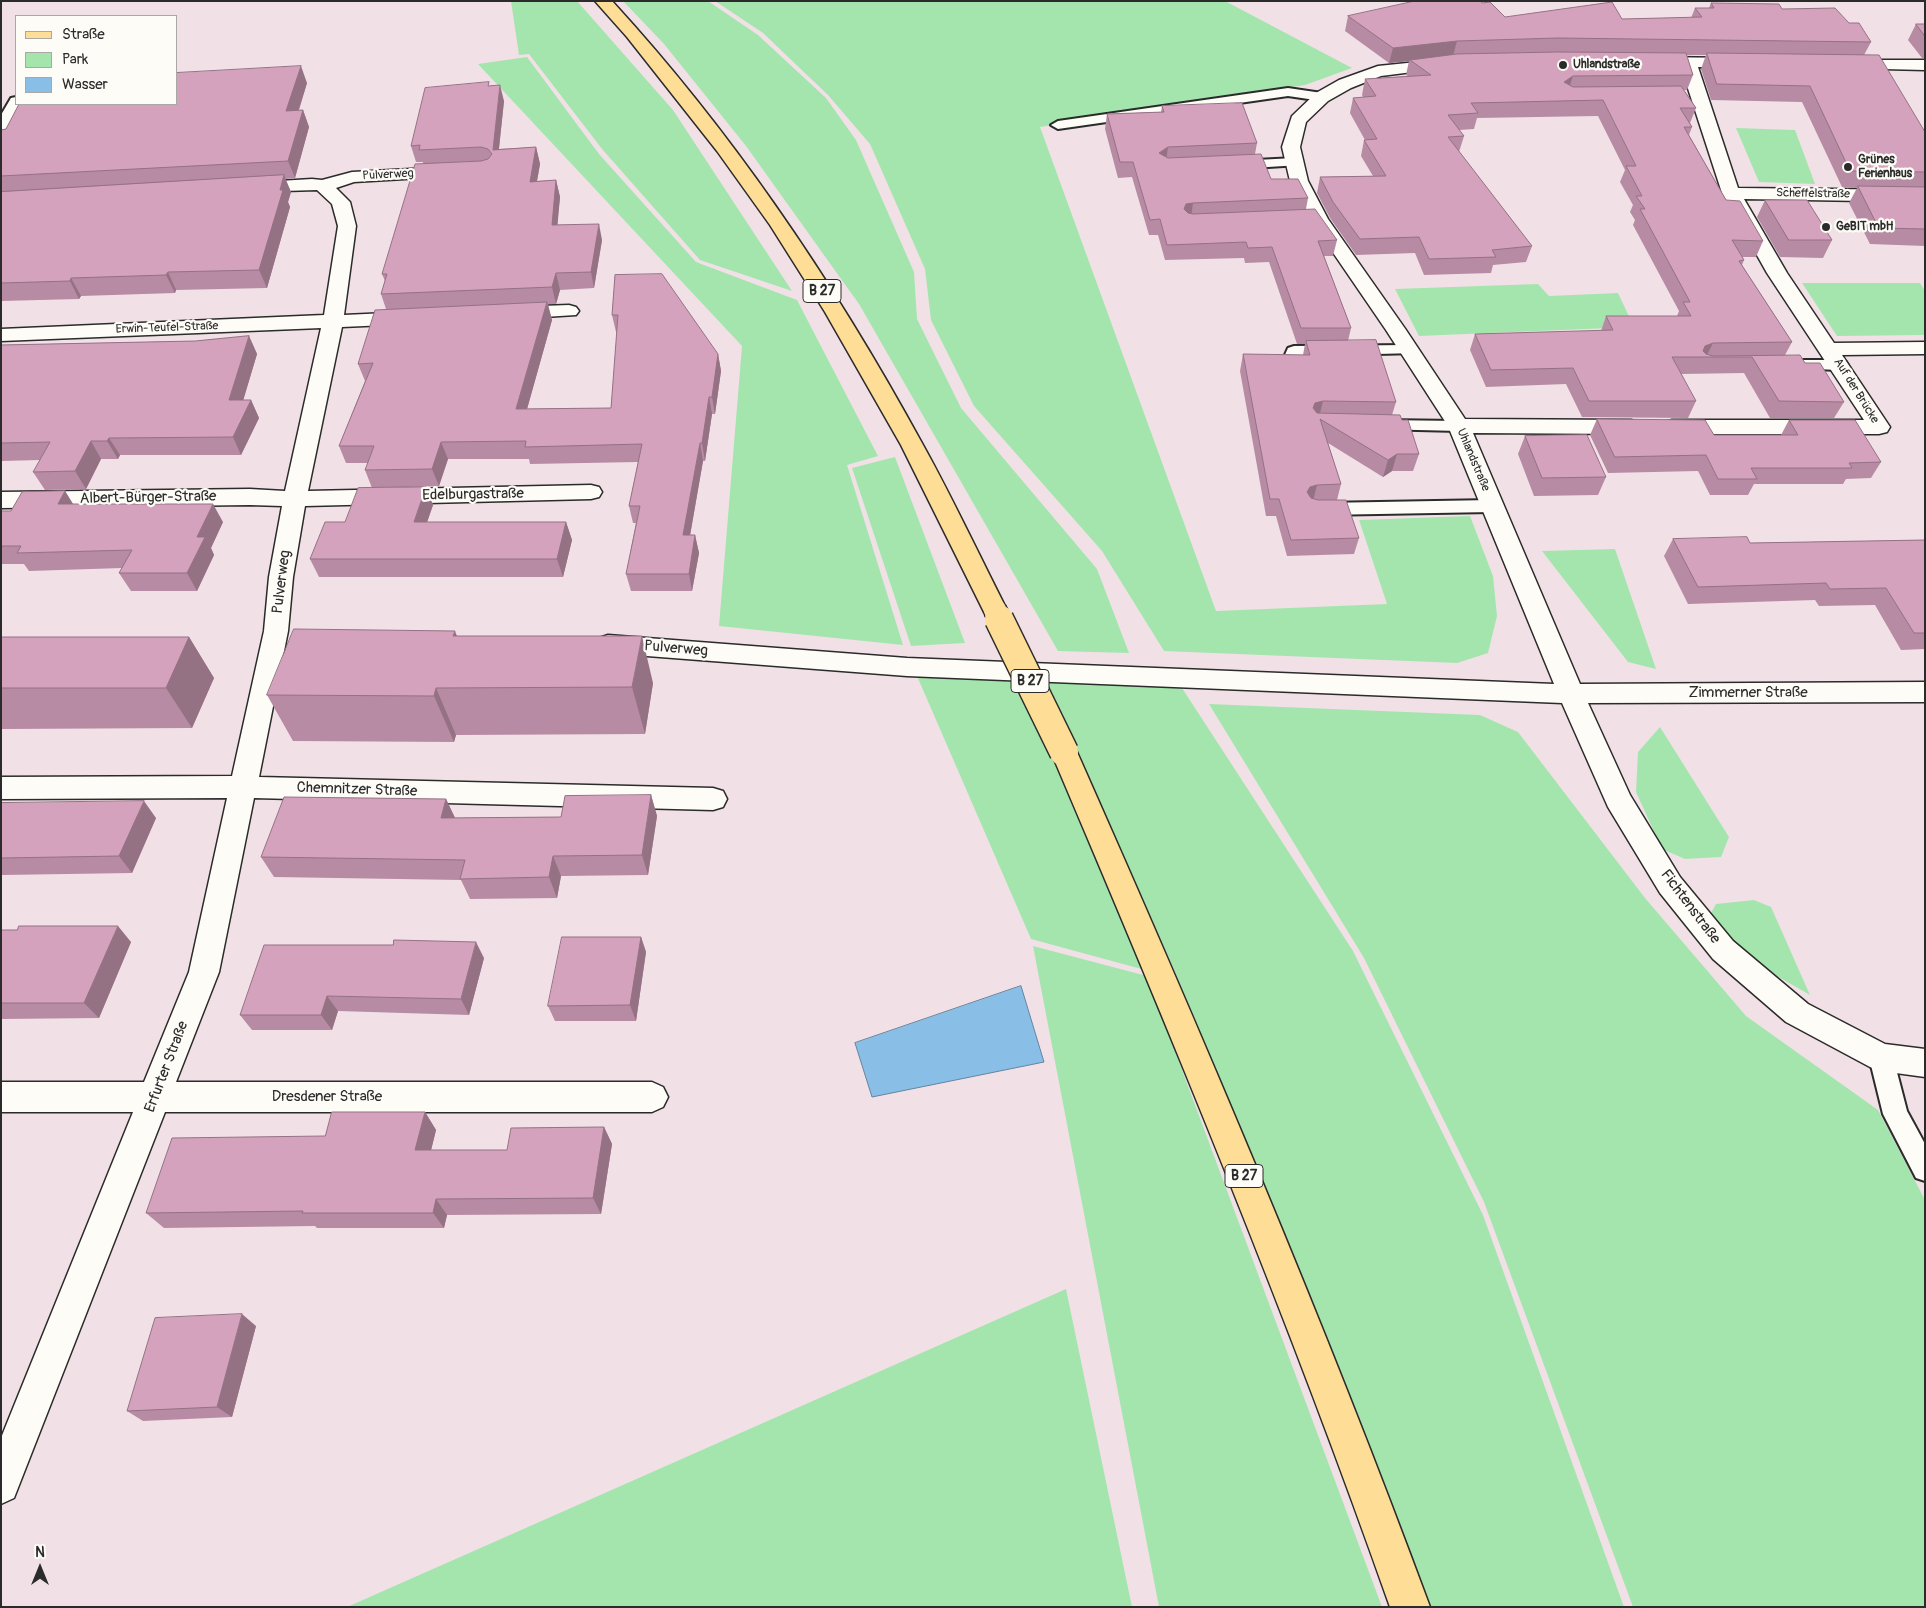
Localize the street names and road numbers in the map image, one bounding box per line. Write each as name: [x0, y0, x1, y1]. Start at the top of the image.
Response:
street label: Pulverweg: [362, 166, 414, 184]
street label: Scheffelstraße: [1776, 186, 1850, 202]
road number: B 27: [803, 280, 841, 302]
street label: Erwin-Teufel-Straße: [115, 319, 219, 337]
street label: Auf der Brücke: [1830, 356, 1882, 426]
street label: Uhlandstraße: [1453, 426, 1493, 494]
street label: Edelburgastraße: [422, 485, 524, 505]
street label: Albert-Bürger-Straße: [79, 488, 217, 508]
street label: Pulverweg: [269, 549, 295, 615]
street label: Pulverweg: [643, 637, 709, 661]
road number: B 27: [1011, 669, 1049, 692]
street label: Zimmerner Straße: [1688, 684, 1808, 702]
street label: Chemnitzer Straße: [296, 779, 418, 801]
street label: Fichtenstraße: [1656, 866, 1724, 948]
street label: Erfurter Straße: [141, 1019, 193, 1115]
street label: Dresdener Straße: [272, 1088, 382, 1106]
road number: B 27: [1225, 1164, 1263, 1188]

